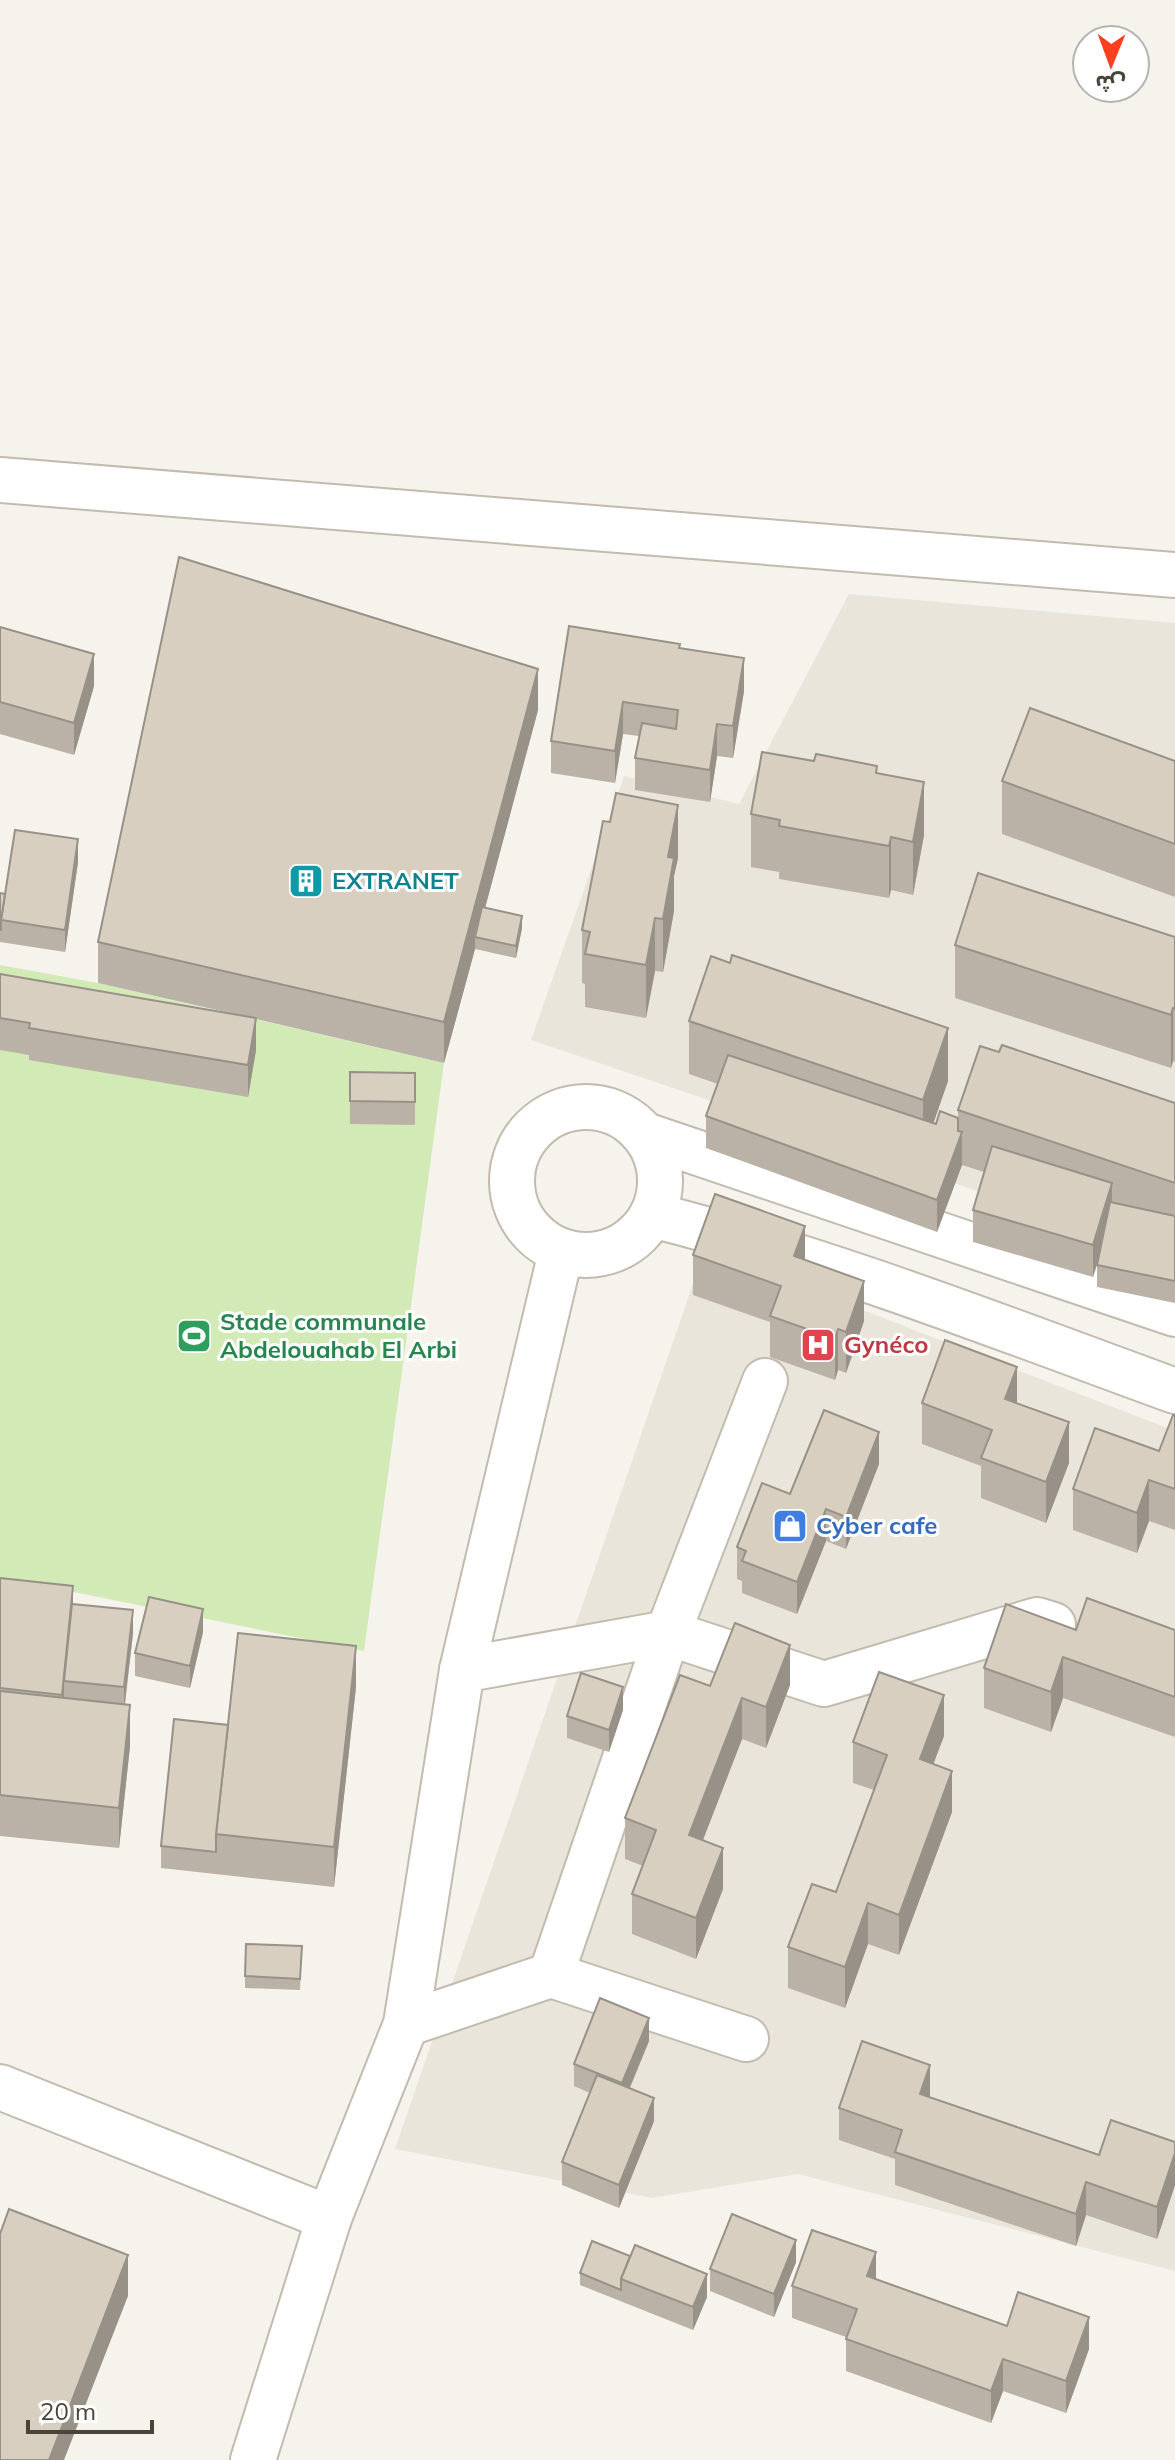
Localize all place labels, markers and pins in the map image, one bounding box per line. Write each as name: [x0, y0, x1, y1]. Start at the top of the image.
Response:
building icon: EXTRANET: [287, 862, 325, 900]
place label: EXTRANET: [332, 865, 459, 895]
place label: Stade communale Abdelouahab El Arbi: [220, 1306, 457, 1364]
sports icon: Stade communale Abdelouahab El Arbi: [175, 1317, 213, 1355]
hospital icon: Gynéco: [799, 1326, 837, 1364]
place label: Gynéco: [844, 1329, 928, 1359]
shop icon: Cyber cafe: [771, 1507, 809, 1545]
place label: Cyber cafe: [816, 1510, 938, 1540]

